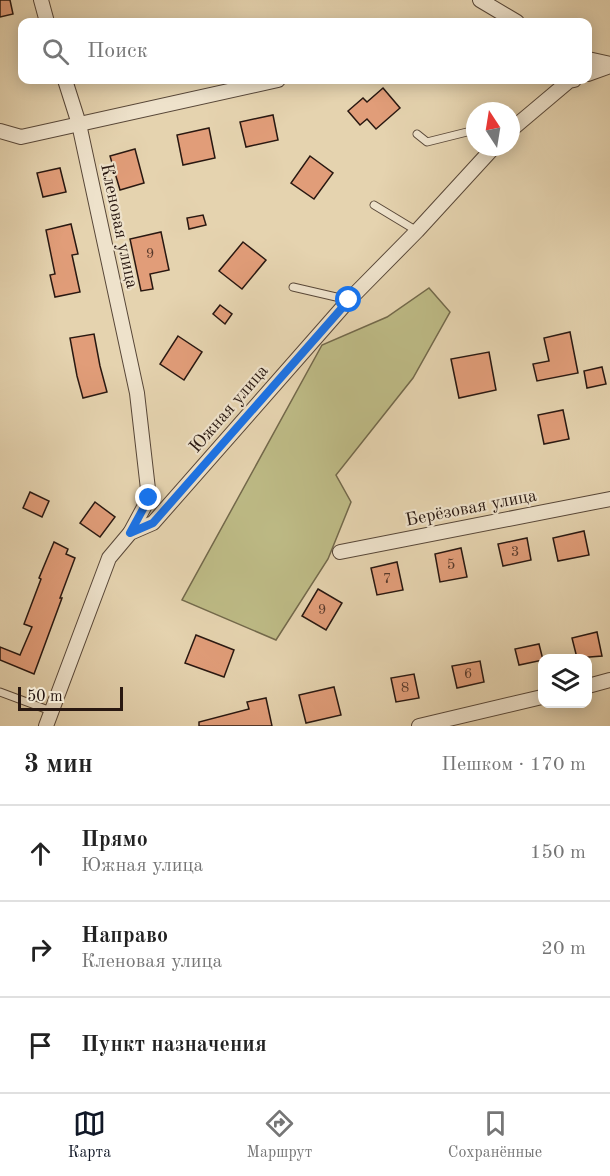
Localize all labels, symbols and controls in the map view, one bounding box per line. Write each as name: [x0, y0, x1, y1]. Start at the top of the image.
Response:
search box: [18, 18, 592, 84]
icon: search: [39, 35, 72, 68]
text: Поиск: [87, 40, 148, 62]
north arrow: [466, 102, 520, 156]
street label: Кленовая улица: [97, 162, 141, 290]
house number: 9: [146, 247, 154, 262]
route start: [335, 286, 361, 312]
street label: Южная улица: [186, 361, 272, 456]
route end: [135, 484, 161, 510]
street label: Берёзовая улица: [404, 486, 538, 530]
house number: 3: [511, 545, 519, 560]
house number: 5: [447, 558, 455, 573]
house number: 7: [383, 572, 391, 587]
house number: 9: [318, 603, 326, 618]
map controls: [538, 654, 592, 708]
button: layers: [538, 654, 592, 708]
house number: 6: [464, 667, 472, 682]
house number: 8: [401, 681, 409, 696]
scale bar: [18, 684, 123, 712]
text: 50 m: [27, 689, 63, 705]
text: 3 мин: [24, 752, 93, 778]
text: Пешком · 170 m: [441, 755, 586, 775]
text: Прямо: [81, 829, 148, 851]
icon: ahead: [24, 837, 57, 870]
text: 150 m: [530, 843, 586, 863]
text: Южная улица: [81, 856, 203, 876]
text: Направо: [81, 925, 168, 947]
icon: right: [24, 933, 57, 966]
text: 20 m: [541, 939, 586, 959]
text: Кленовая улица: [81, 952, 222, 972]
icon: arrive: [24, 1029, 57, 1062]
text: Пункт назначения: [81, 1034, 267, 1056]
tab: Карта: [68, 1107, 111, 1163]
tab: Маршрут: [247, 1107, 312, 1163]
tab: Сохранённые: [448, 1107, 542, 1163]

